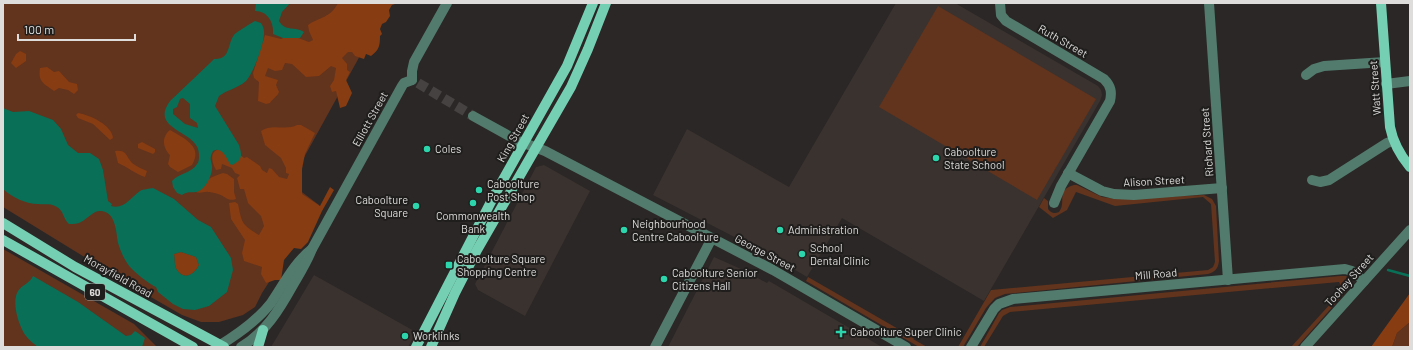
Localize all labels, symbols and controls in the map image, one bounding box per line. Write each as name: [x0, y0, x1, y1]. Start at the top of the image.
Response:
scale bar: [18, 16, 135, 42]
street label: Ruth Street: [1036, 21, 1090, 60]
text: 100 m: [24, 22, 54, 36]
street label: Watt Street: [1366, 60, 1383, 116]
street label: Elliott Street: [349, 89, 390, 148]
street label: Richard Street: [1198, 107, 1215, 177]
street label: King Street: [494, 111, 531, 164]
place label: Coles: [435, 142, 461, 155]
marker: Coles: [422, 144, 432, 154]
place label: Caboolture State School: [944, 145, 1004, 171]
marker: Caboolture State School: [931, 153, 941, 163]
street label: Alison Street: [1123, 172, 1185, 189]
place label: Caboolture Post Shop: [487, 177, 540, 203]
marker: Caboolture Post Shop: [474, 185, 484, 195]
place label: Caboolture Square: [356, 193, 408, 219]
marker: Commonwealth Bank: [468, 198, 478, 208]
marker: Caboolture Square: [411, 201, 421, 211]
place label: Commonwealth Bank: [436, 209, 510, 235]
place label: Neighbourhood Centre Caboolture: [632, 217, 719, 243]
place label: Administration: [788, 223, 859, 236]
marker: Neighbourhood Centre Caboolture: [619, 225, 629, 235]
marker: Administration: [775, 225, 785, 235]
street label: George Street: [733, 231, 798, 274]
place label: School Dental Clinic: [810, 241, 870, 267]
marker: School Dental Clinic: [797, 249, 807, 259]
street label: Morayfield Road: [82, 251, 155, 300]
street label: Toohey Street: [1322, 251, 1376, 309]
place label: Caboolture Square Shopping Centre: [457, 252, 546, 278]
marker: Caboolture Square Shopping Centre: [444, 260, 454, 270]
street label: Mill Road: [1134, 265, 1178, 282]
place label: Caboolture Senior Citizens Hall: [672, 266, 758, 292]
marker: Caboolture Senior Citizens Hall: [659, 274, 669, 284]
road number: 60: [85, 284, 105, 300]
place label: Caboolture Super Clinic: [850, 325, 962, 338]
marker: Caboolture Super Clinic: [835, 326, 847, 338]
place label: Worklinks: [413, 329, 460, 342]
marker: Worklinks: [400, 331, 410, 341]

